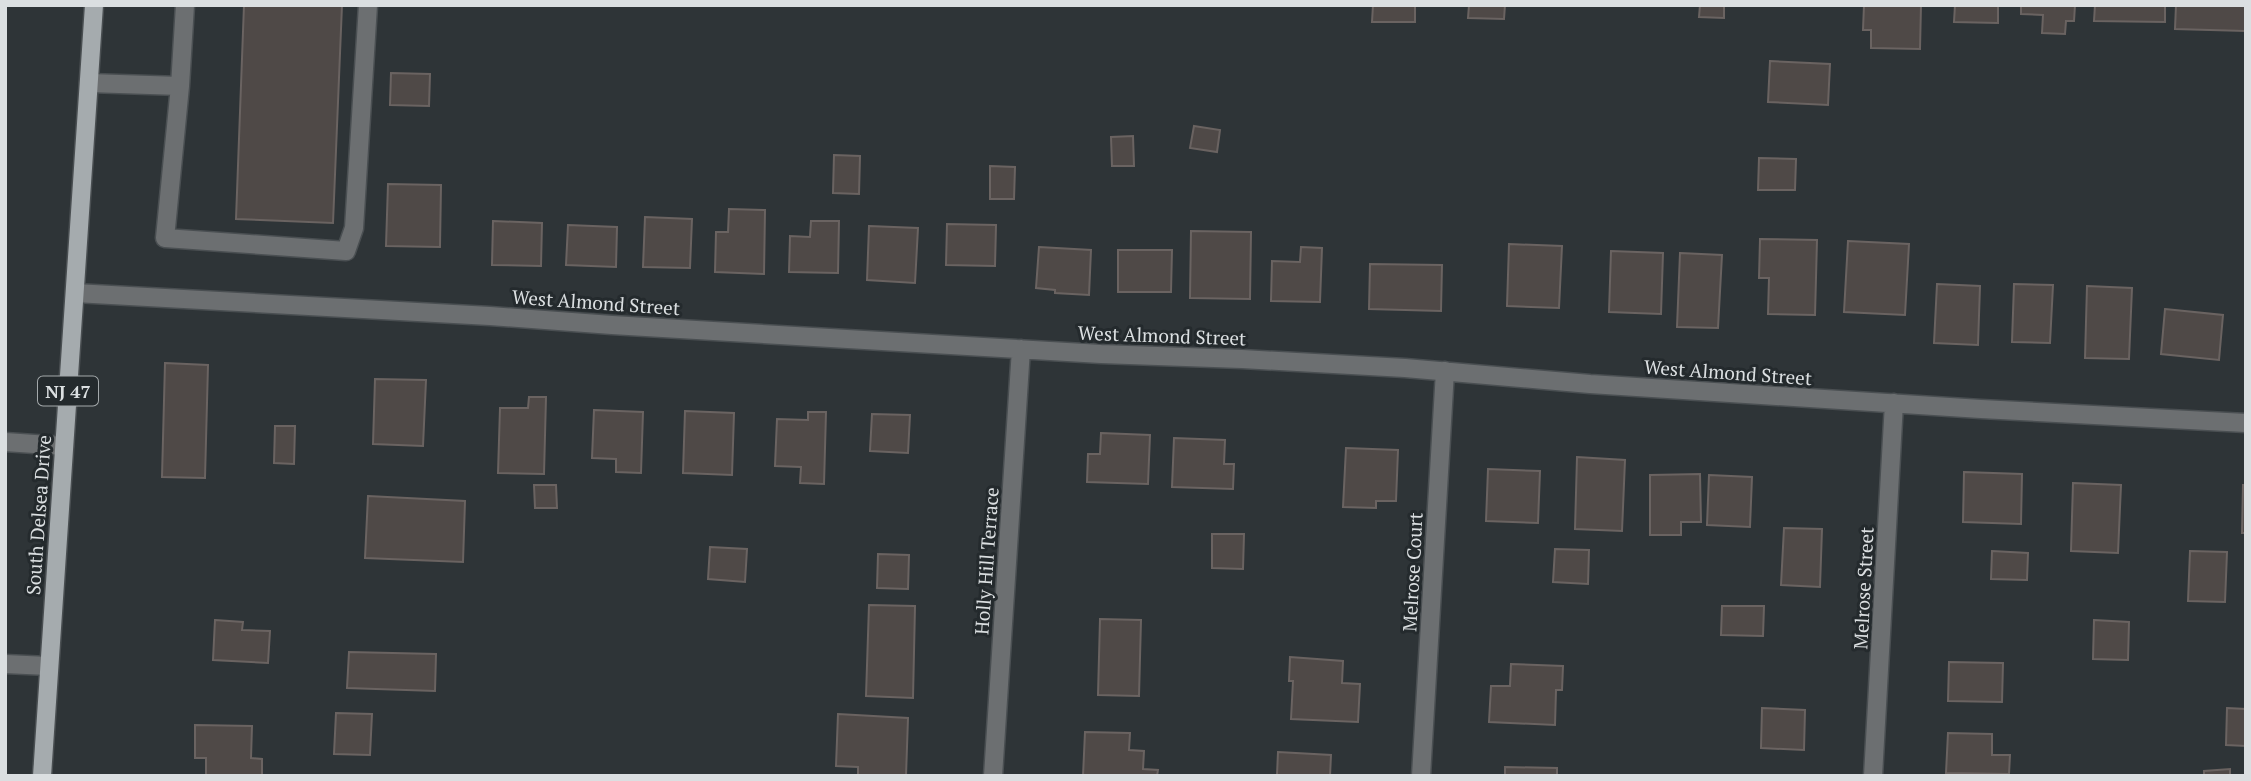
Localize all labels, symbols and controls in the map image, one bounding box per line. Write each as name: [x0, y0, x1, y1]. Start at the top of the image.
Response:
street label: West Almond Street: [511, 284, 681, 320]
street label: West Almond Street: [1077, 320, 1247, 350]
street label: West Almond Street: [1643, 354, 1813, 390]
road number: NJ 47: [38, 376, 98, 405]
street label: South Delsea Drive: [20, 434, 56, 596]
street label: Holly Hill Terrace: [968, 486, 1004, 636]
street label: Melrose Court: [1396, 512, 1428, 632]
street label: Melrose Street: [1847, 526, 1879, 650]

